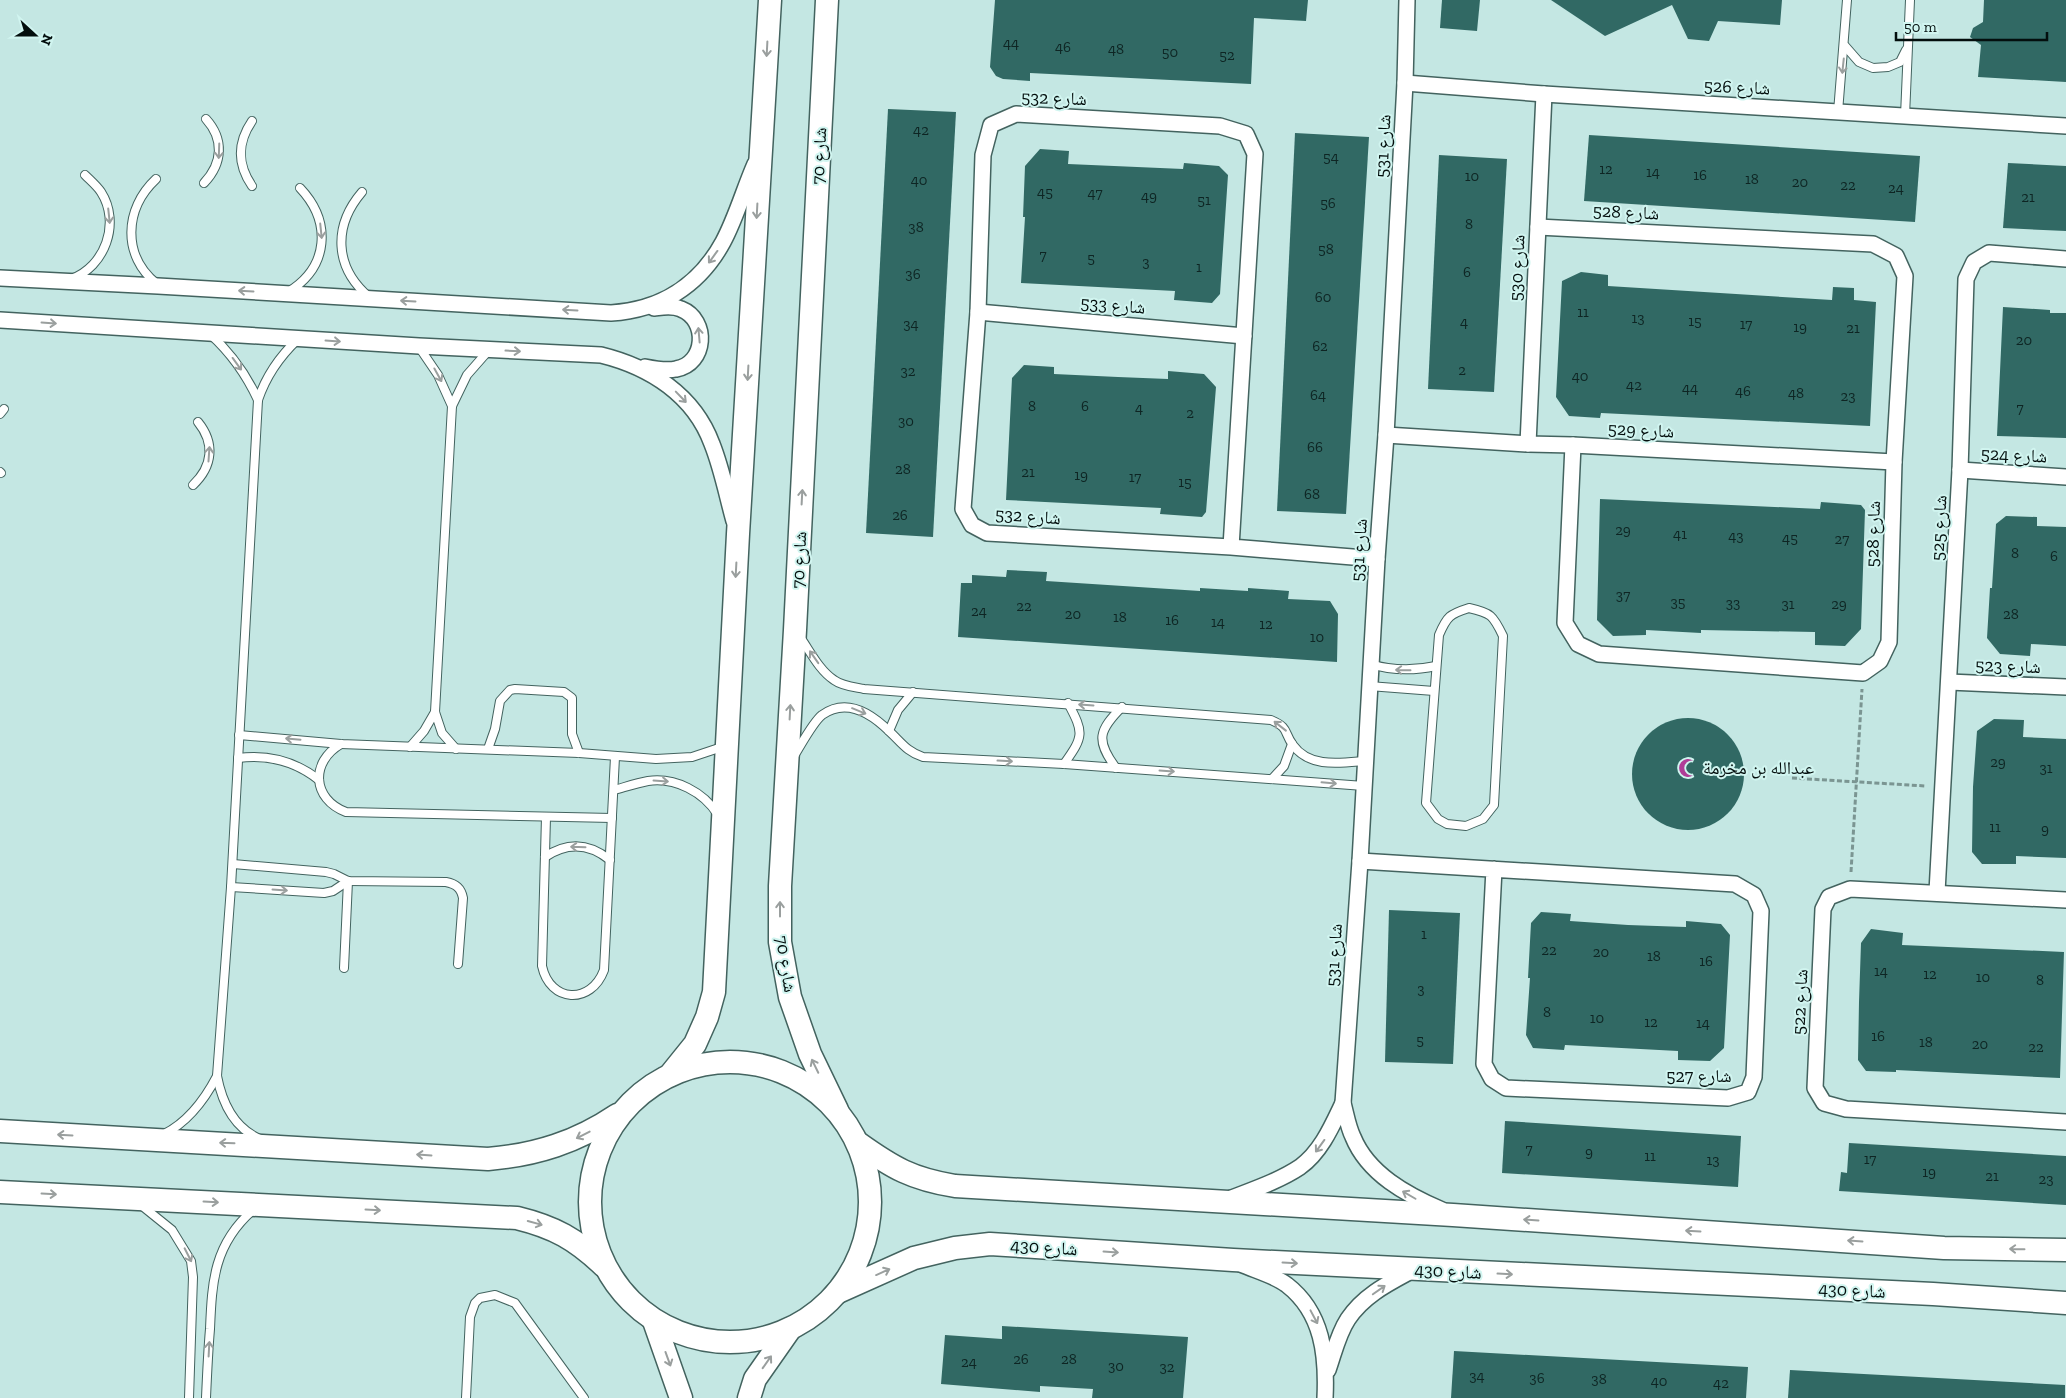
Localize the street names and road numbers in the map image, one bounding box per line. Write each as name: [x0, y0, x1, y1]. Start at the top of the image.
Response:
street label: شارع 526: [1703, 74, 1771, 100]
street label: شارع 532: [1021, 86, 1087, 110]
street label: شارع 531: [1370, 114, 1396, 178]
street label: شارع 70: [807, 127, 831, 185]
street label: شارع 528: [1592, 199, 1660, 225]
street label: شارع 530: [1504, 234, 1530, 302]
street label: شارع 533: [1080, 291, 1146, 319]
street label: شارع 529: [1607, 417, 1675, 443]
street label: شارع 524: [1980, 442, 2048, 468]
street label: شارع 525: [1926, 494, 1952, 562]
street label: شارع 528: [1861, 500, 1885, 568]
street label: شارع 532: [995, 503, 1061, 529]
street label: شارع 531: [1346, 518, 1372, 582]
street label: شارع 70: [787, 531, 811, 589]
street label: شارع 523: [1975, 654, 2041, 678]
street label: شارع 531: [1321, 923, 1347, 987]
street label: شارع 70: [771, 934, 801, 994]
street label: شارع 522: [1787, 968, 1813, 1036]
street label: شارع 527: [1666, 1065, 1732, 1087]
street label: شارع 430: [1010, 1234, 1078, 1260]
street label: شارع 430: [1414, 1258, 1482, 1284]
street label: شارع 430: [1818, 1277, 1886, 1303]

